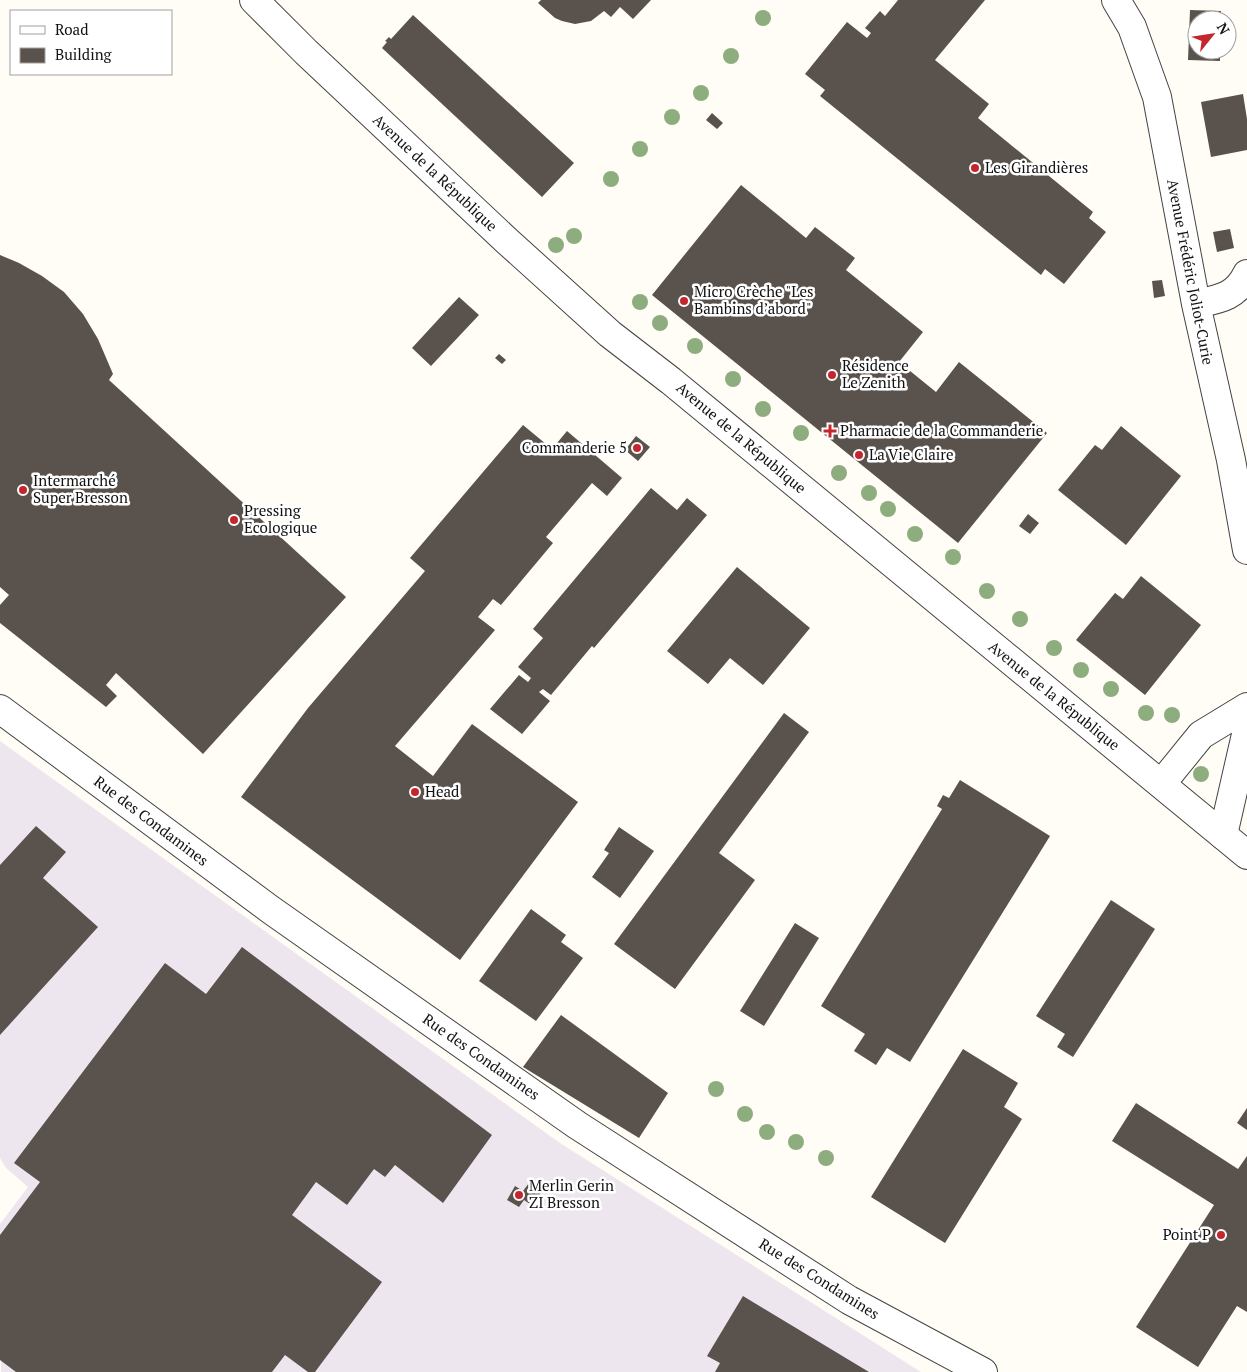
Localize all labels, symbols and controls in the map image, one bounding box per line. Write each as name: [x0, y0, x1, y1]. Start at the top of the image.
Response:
legend: [10, 10, 172, 75]
north arrow: [1187, 10, 1237, 60]
text: Road: [55, 19, 88, 39]
text: N: [1213, 19, 1235, 38]
text: Building: [55, 44, 113, 64]
street label: Avenue de la République: [369, 109, 502, 235]
place label: Les Girandières: [985, 157, 1088, 177]
marker: Les Girandières: [969, 162, 981, 174]
street label: Avenue Frédéric Joliot-Curie: [1163, 177, 1219, 366]
place label: Micro Crèche "Les Bambins d’abord": [694, 281, 814, 318]
marker: Micro Crèche "Les Bambins d’abord": [678, 295, 690, 307]
place label: Résidence Le Zenith: [842, 355, 909, 392]
marker: Résidence Le Zenith: [826, 369, 838, 381]
street label: Avenue de la République: [673, 377, 811, 497]
place label: Pharmacie de la Commanderie: [840, 420, 1043, 440]
marker: Pharmacie de la Commanderie: [824, 425, 836, 437]
place label: Commanderie 5: [522, 437, 627, 457]
marker: Commanderie 5: [631, 442, 643, 454]
place label: La Vie Claire: [869, 444, 954, 464]
marker: La Vie Claire: [853, 449, 865, 461]
place label: Intermarché Super Bresson: [33, 470, 128, 507]
marker: Intermarché Super Bresson: [17, 484, 29, 496]
place label: Pressing Ecologique: [244, 500, 317, 537]
marker: Pressing Ecologique: [228, 514, 240, 526]
street label: Avenue de la République: [985, 636, 1124, 754]
street label: Rue des Condamines: [90, 771, 213, 870]
place label: Head: [425, 781, 459, 801]
marker: Head: [409, 786, 421, 798]
street label: Rue des Condamines: [419, 1008, 544, 1104]
place label: Merlin Gerin ZI Bresson: [529, 1175, 614, 1212]
marker: Merlin Gerin ZI Bresson: [513, 1189, 525, 1201]
place label: Point P: [1163, 1224, 1211, 1244]
marker: Point P: [1215, 1229, 1227, 1241]
street label: Rue des Condamines: [756, 1233, 883, 1323]

